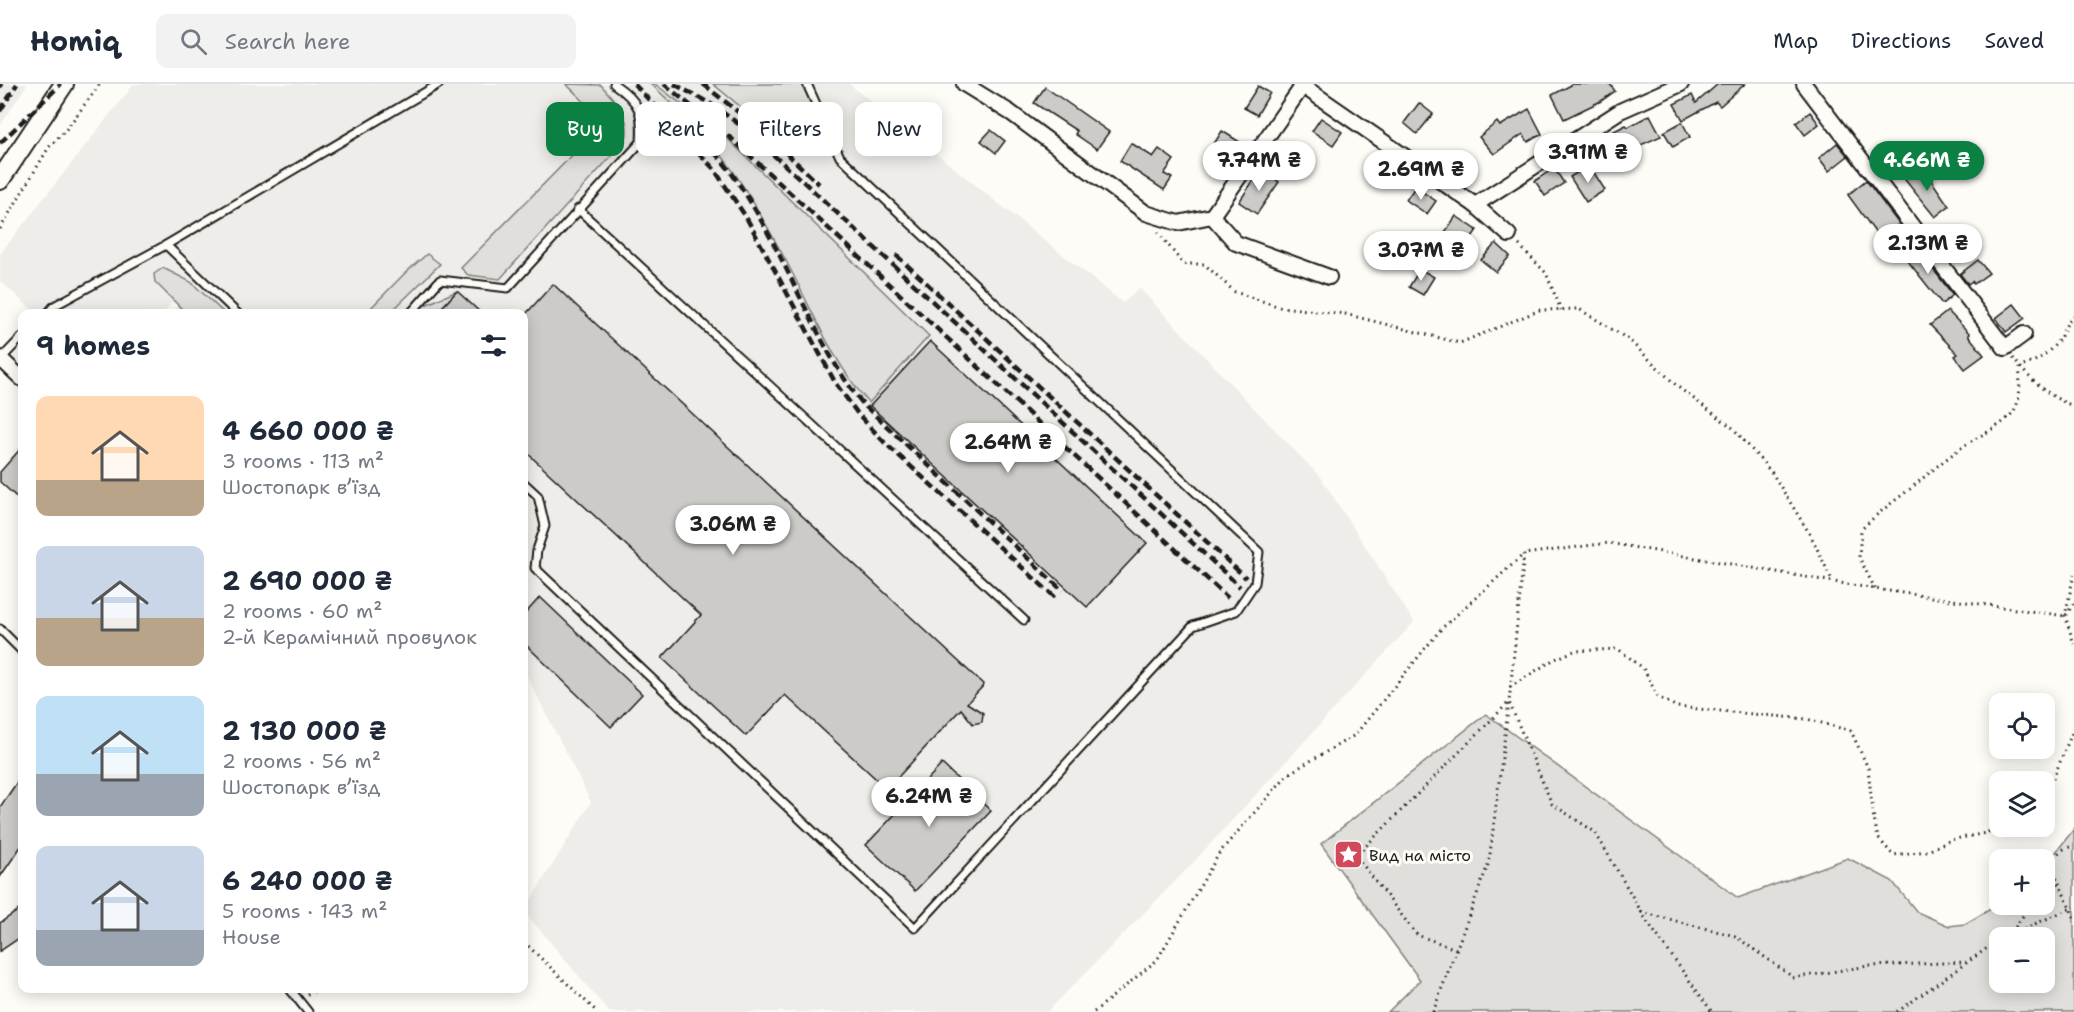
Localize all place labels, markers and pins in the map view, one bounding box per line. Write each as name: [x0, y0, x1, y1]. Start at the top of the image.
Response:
pin: 3.91M ₴: [1533, 133, 1643, 184]
pin: 7.74M ₴: [1204, 141, 1314, 192]
pin: 4.66M ₴: [1872, 141, 1982, 192]
pin: 2.69M ₴: [1366, 150, 1476, 201]
pin: 2.13M ₴: [1873, 224, 1983, 275]
pin: 3.07M ₴: [1366, 231, 1476, 282]
pin: 2.64M ₴: [953, 423, 1063, 474]
pin: 3.06M ₴: [678, 505, 788, 556]
pin: 6.24M ₴: [874, 777, 984, 828]
place icon: Вид на місто: [1332, 839, 1364, 871]
place label: Вид на місто: [1369, 845, 1471, 866]

